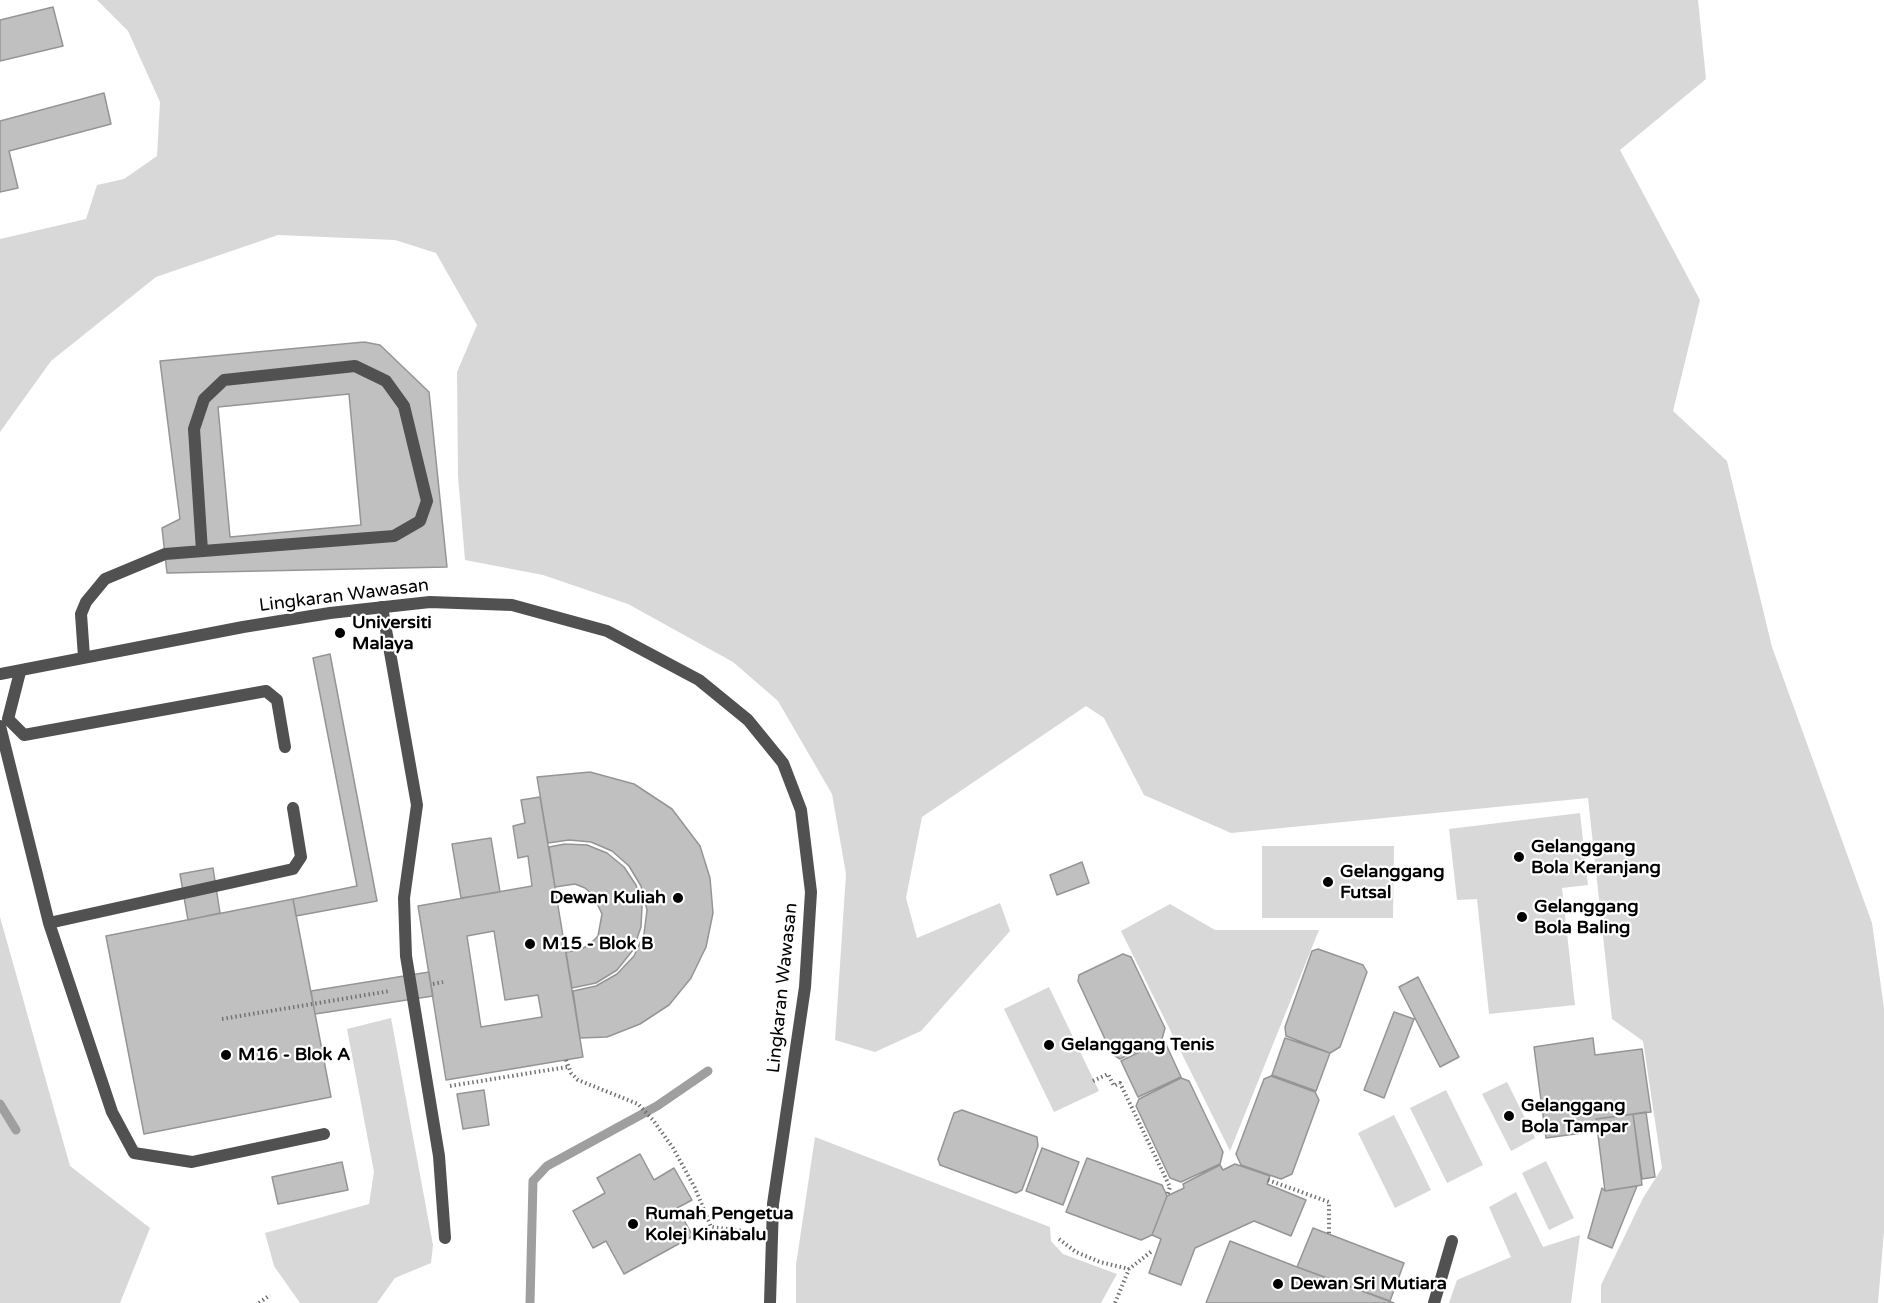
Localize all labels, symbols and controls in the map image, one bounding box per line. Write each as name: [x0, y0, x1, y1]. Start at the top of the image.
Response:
street label: Lingkaran Wawasan: [258, 575, 430, 617]
place label: Universiti Malaya: [352, 612, 432, 654]
marker: Universiti Malaya: [333, 626, 347, 640]
place label: Gelanggang Bola Keranjang: [1531, 836, 1661, 878]
marker: Gelanggang Bola Keranjang: [1512, 850, 1526, 864]
place label: Gelanggang Futsal: [1340, 861, 1445, 904]
marker: Gelanggang Futsal: [1321, 875, 1335, 889]
place label: Dewan Kuliah: [550, 887, 666, 909]
marker: Dewan Kuliah: [671, 891, 685, 905]
place label: Gelanggang Bola Baling: [1534, 896, 1639, 938]
street label: Lingkaran Wawasan: [763, 902, 803, 1074]
marker: Gelanggang Bola Baling: [1515, 910, 1529, 924]
place label: M15 - Blok B: [542, 933, 653, 955]
marker: M15 - Blok B: [523, 937, 537, 951]
place label: Gelanggang Tenis: [1061, 1034, 1214, 1056]
marker: Gelanggang Tenis: [1042, 1038, 1056, 1052]
place label: M16 - Blok A: [238, 1044, 350, 1066]
marker: M16 - Blok A: [219, 1048, 233, 1062]
place label: Gelanggang Bola Tampar: [1521, 1095, 1628, 1138]
marker: Gelanggang Bola Tampar: [1502, 1109, 1516, 1123]
place label: Rumah Pengetua Kolej Kinabalu: [645, 1203, 794, 1246]
marker: Rumah Pengetua Kolej Kinabalu: [626, 1217, 640, 1231]
place label: Dewan Sri Mutiara: [1290, 1273, 1447, 1295]
marker: Dewan Sri Mutiara: [1271, 1277, 1285, 1291]

